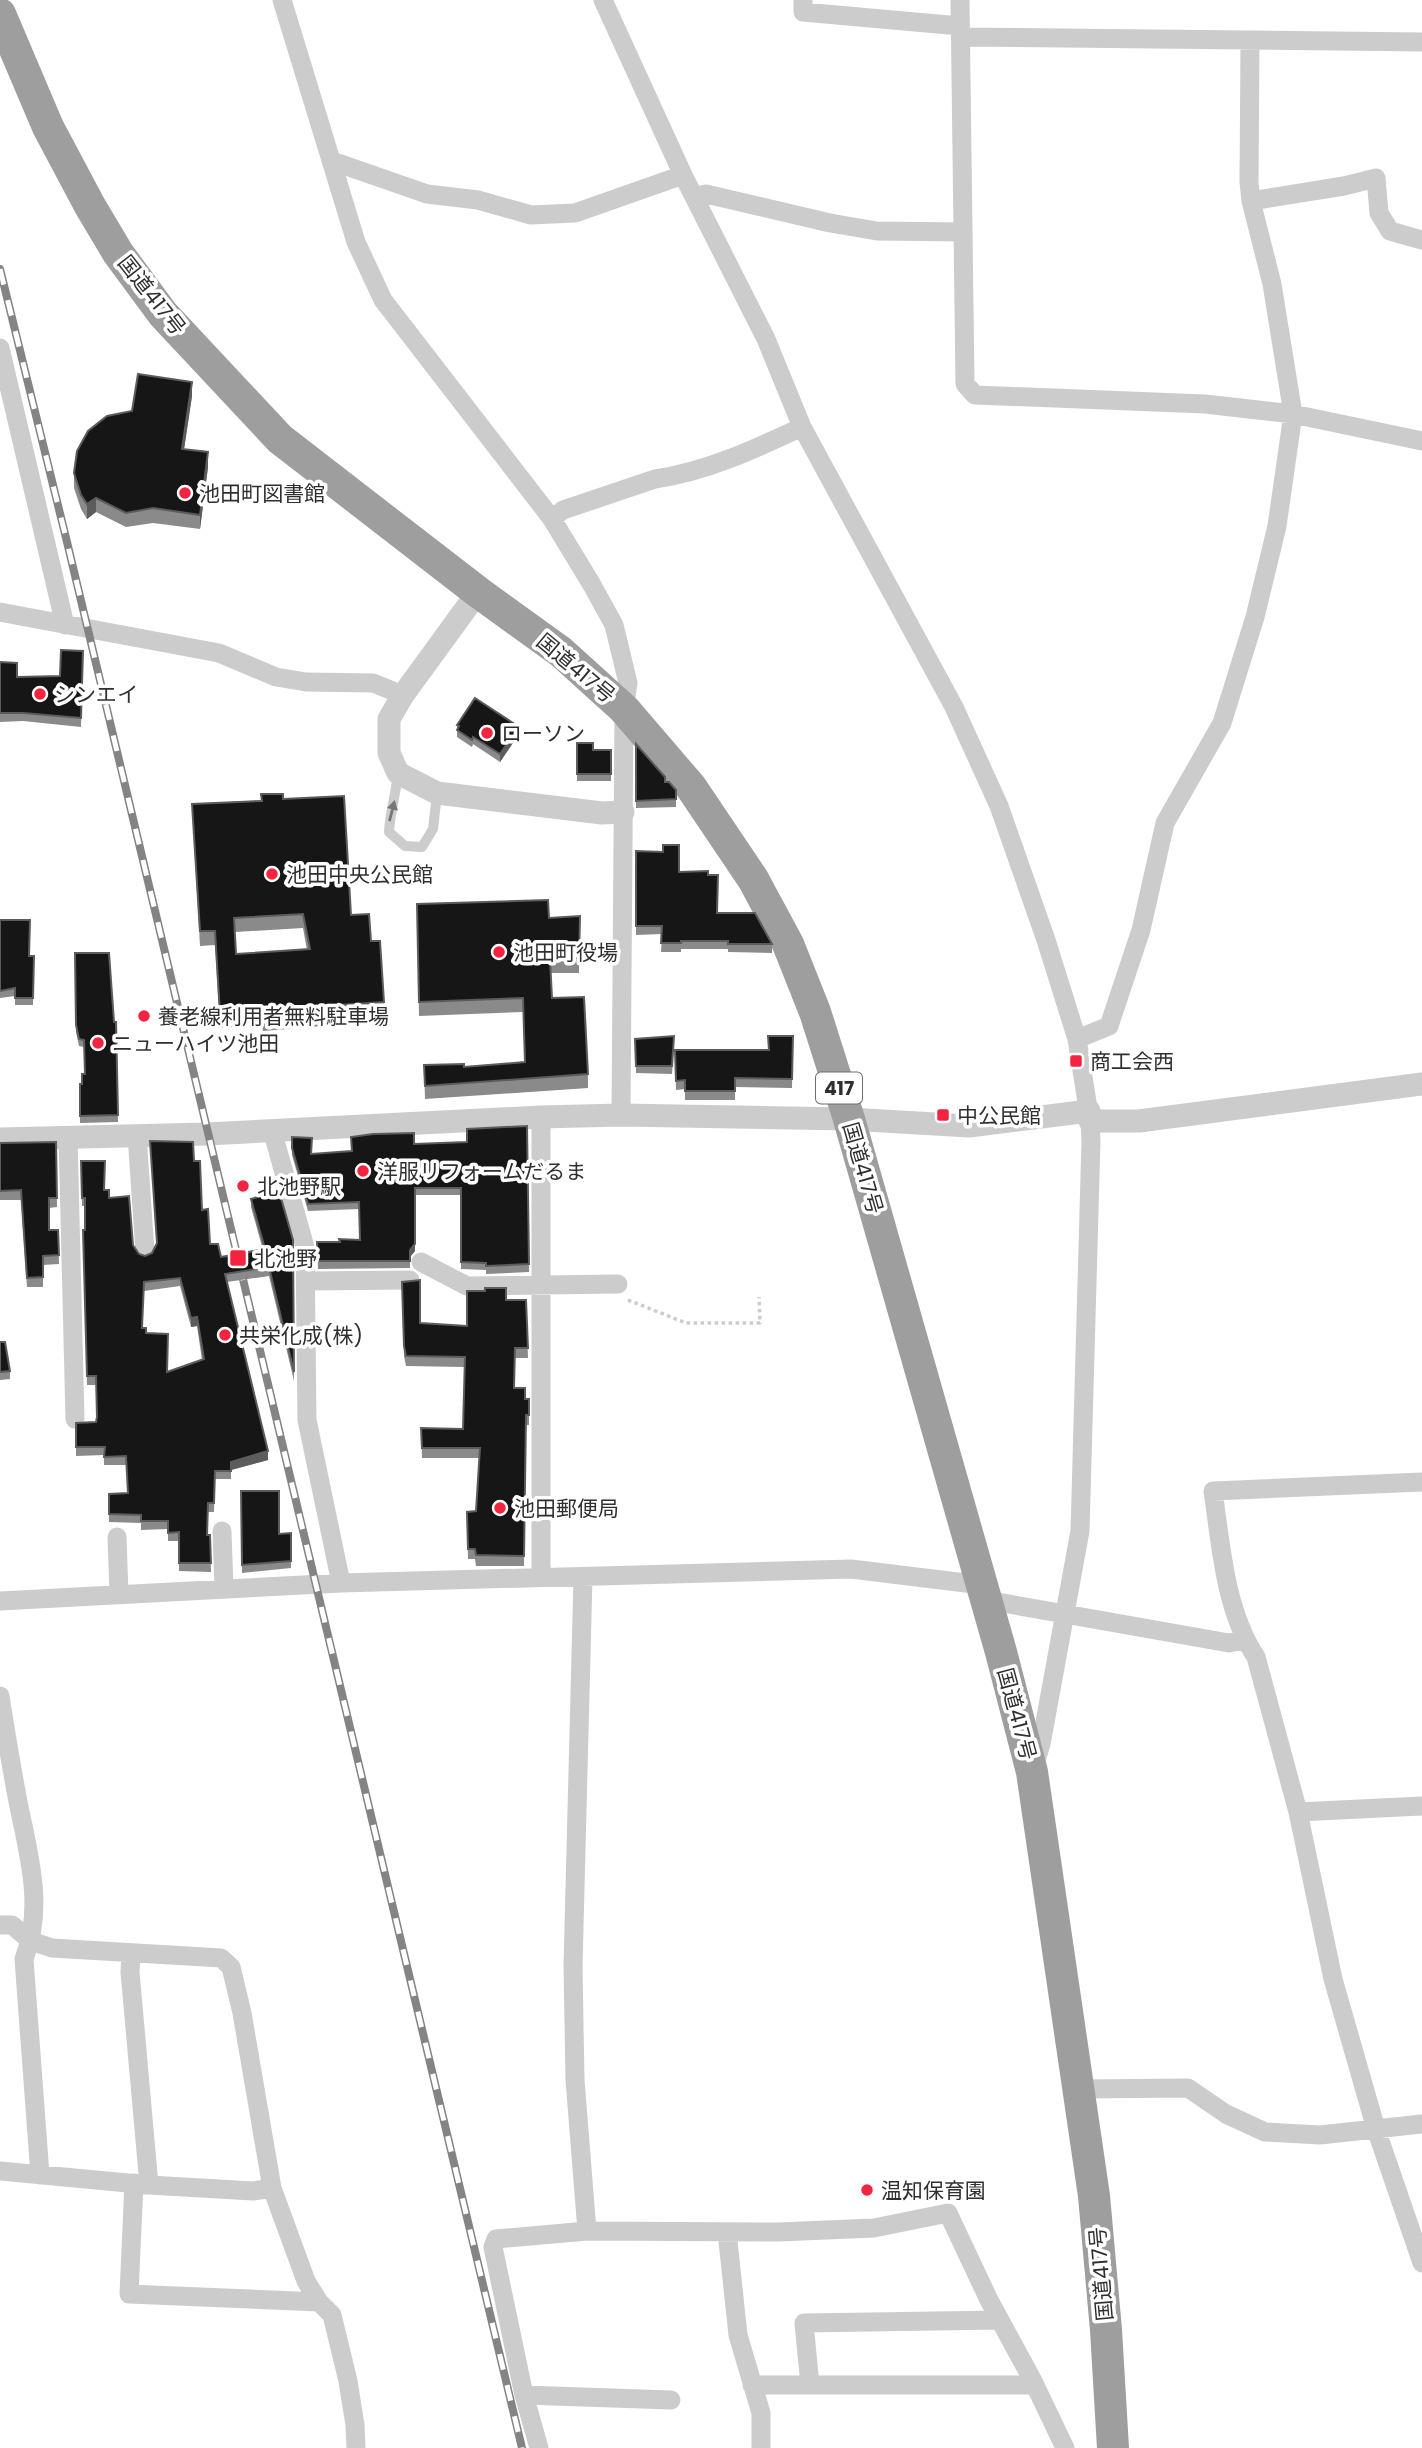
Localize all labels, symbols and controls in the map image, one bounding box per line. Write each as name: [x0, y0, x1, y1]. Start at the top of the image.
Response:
street label: 国道417号: [112, 249, 192, 341]
place label: 池田町図書館: [199, 479, 325, 508]
marker: 池田町図書館: [177, 485, 193, 501]
street label: 国道417号: [531, 627, 621, 709]
place label: シンエイ: [54, 680, 138, 709]
marker: シンエイ: [32, 686, 48, 702]
place label: ローソン: [501, 719, 585, 748]
marker: ローソン: [479, 725, 495, 741]
one-way arrow: [387, 800, 398, 822]
place label: 池田中央公民館: [286, 860, 433, 889]
marker: 池田中央公民館: [264, 866, 280, 882]
place label: 池田町役場: [513, 938, 618, 967]
marker: 池田町役場: [491, 944, 507, 960]
place label: 養老線利用者無料駐車場: [158, 1002, 389, 1031]
marker: 養老線利用者無料駐車場: [136, 1008, 152, 1024]
place label: ニューハイツ池田: [112, 1029, 279, 1058]
marker: ニューハイツ池田: [90, 1035, 106, 1051]
place label: 商工会西: [1090, 1047, 1174, 1076]
marker: 商工会西: [1068, 1053, 1084, 1069]
road number: 417: [816, 1072, 862, 1104]
place label: 中公民館: [957, 1101, 1041, 1130]
marker: 中公民館: [935, 1107, 951, 1123]
street label: 国道417号: [836, 1119, 890, 1217]
place label: 洋服リフォームだるま: [377, 1157, 586, 1186]
marker: 洋服リフォームだるま: [355, 1163, 371, 1179]
place label: 北池野駅: [257, 1172, 341, 1201]
marker: 北池野駅: [235, 1178, 251, 1194]
place label: 北池野: [254, 1244, 317, 1273]
marker: 北池野: [228, 1248, 248, 1268]
place label: 共栄化成(株): [239, 1321, 363, 1350]
marker: 共栄化成(株): [217, 1327, 233, 1343]
place label: 池田郵便局: [514, 1494, 619, 1523]
marker: 池田郵便局: [492, 1500, 508, 1516]
street label: 国道417号: [991, 1665, 1043, 1763]
place label: 温知保育園: [881, 2176, 986, 2205]
marker: 温知保育園: [859, 2182, 875, 2198]
street label: 国道417号: [1082, 2226, 1120, 2322]

